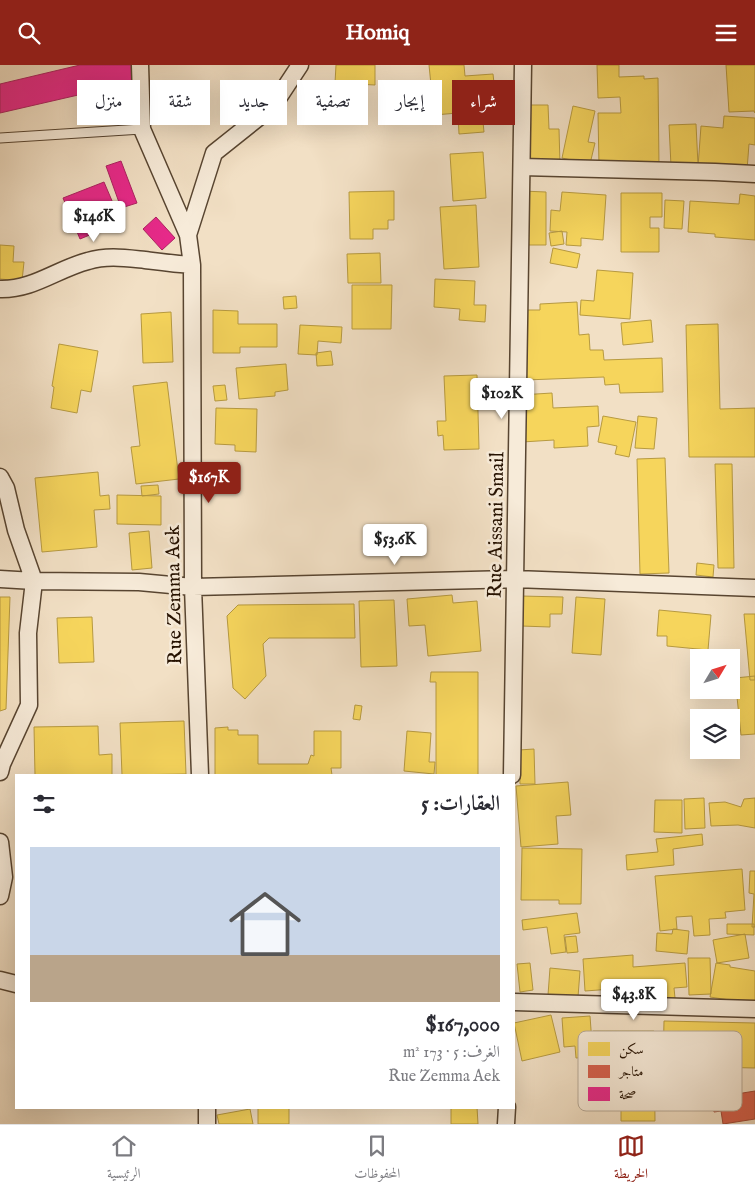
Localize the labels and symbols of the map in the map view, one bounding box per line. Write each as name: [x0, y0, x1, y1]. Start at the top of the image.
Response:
pin: $146K: [59, 201, 129, 243]
pin: $102K: [467, 377, 537, 420]
street label: Rue Aissani Smail: [483, 451, 510, 598]
pin: $167K: [174, 461, 244, 504]
pin: $53.6K: [354, 523, 436, 566]
street label: Rue Zemma Aek: [161, 525, 188, 665]
north arrow: [690, 649, 740, 699]
pin: $43.8K: [593, 979, 675, 1021]
legend: [578, 1031, 742, 1111]
text: سكن: [619, 1041, 644, 1059]
text: متاجر: [617, 1063, 643, 1081]
text: صحة: [619, 1086, 636, 1104]

